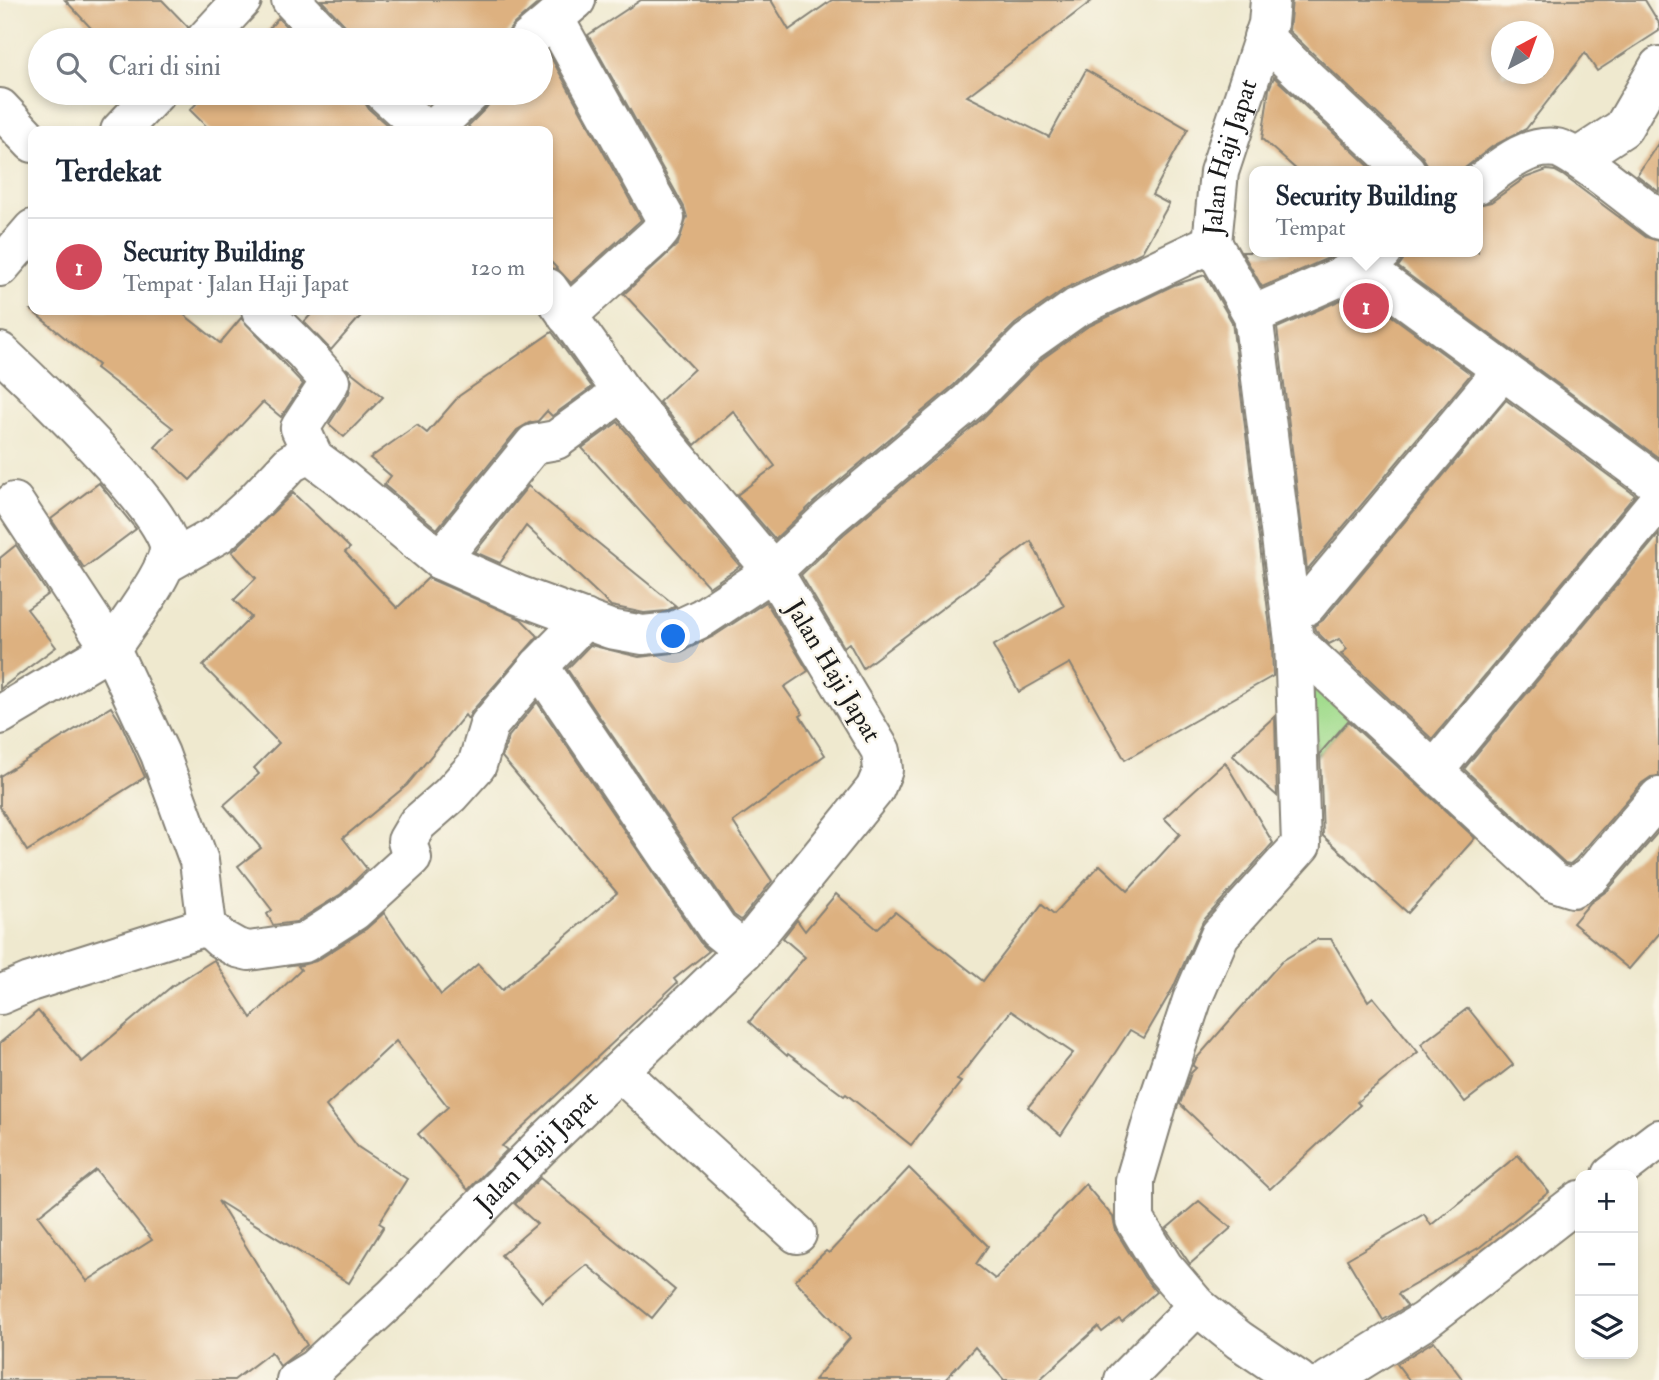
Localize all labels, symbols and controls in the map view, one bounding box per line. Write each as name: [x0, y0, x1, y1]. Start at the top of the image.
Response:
north arrow: [1491, 21, 1554, 84]
search box: [28, 28, 553, 105]
icon: search: [52, 48, 90, 86]
text: Cari di sini: [108, 51, 221, 83]
street label: Jalan Haji Japat: [1197, 75, 1265, 238]
text: Terdekat: [56, 153, 161, 190]
popup: [1249, 166, 1483, 257]
text: Security Building: [1276, 181, 1456, 213]
text: Tempat: [1276, 213, 1346, 242]
text: Security Building: [123, 237, 304, 269]
text: 1: [75, 253, 83, 282]
text: 120 m: [471, 253, 525, 282]
text: Tempat · Jalan Haji Japat: [123, 269, 349, 298]
pin: 1: [1343, 280, 1389, 332]
street label: Jalan Haji Japat: [777, 593, 888, 748]
your location: [656, 619, 690, 653]
street label: Jalan Haji Japat: [468, 1084, 605, 1220]
map controls: [1575, 1170, 1638, 1359]
button: +: [1575, 1170, 1638, 1233]
button: −: [1575, 1233, 1638, 1296]
button: layers: [1575, 1296, 1638, 1359]

